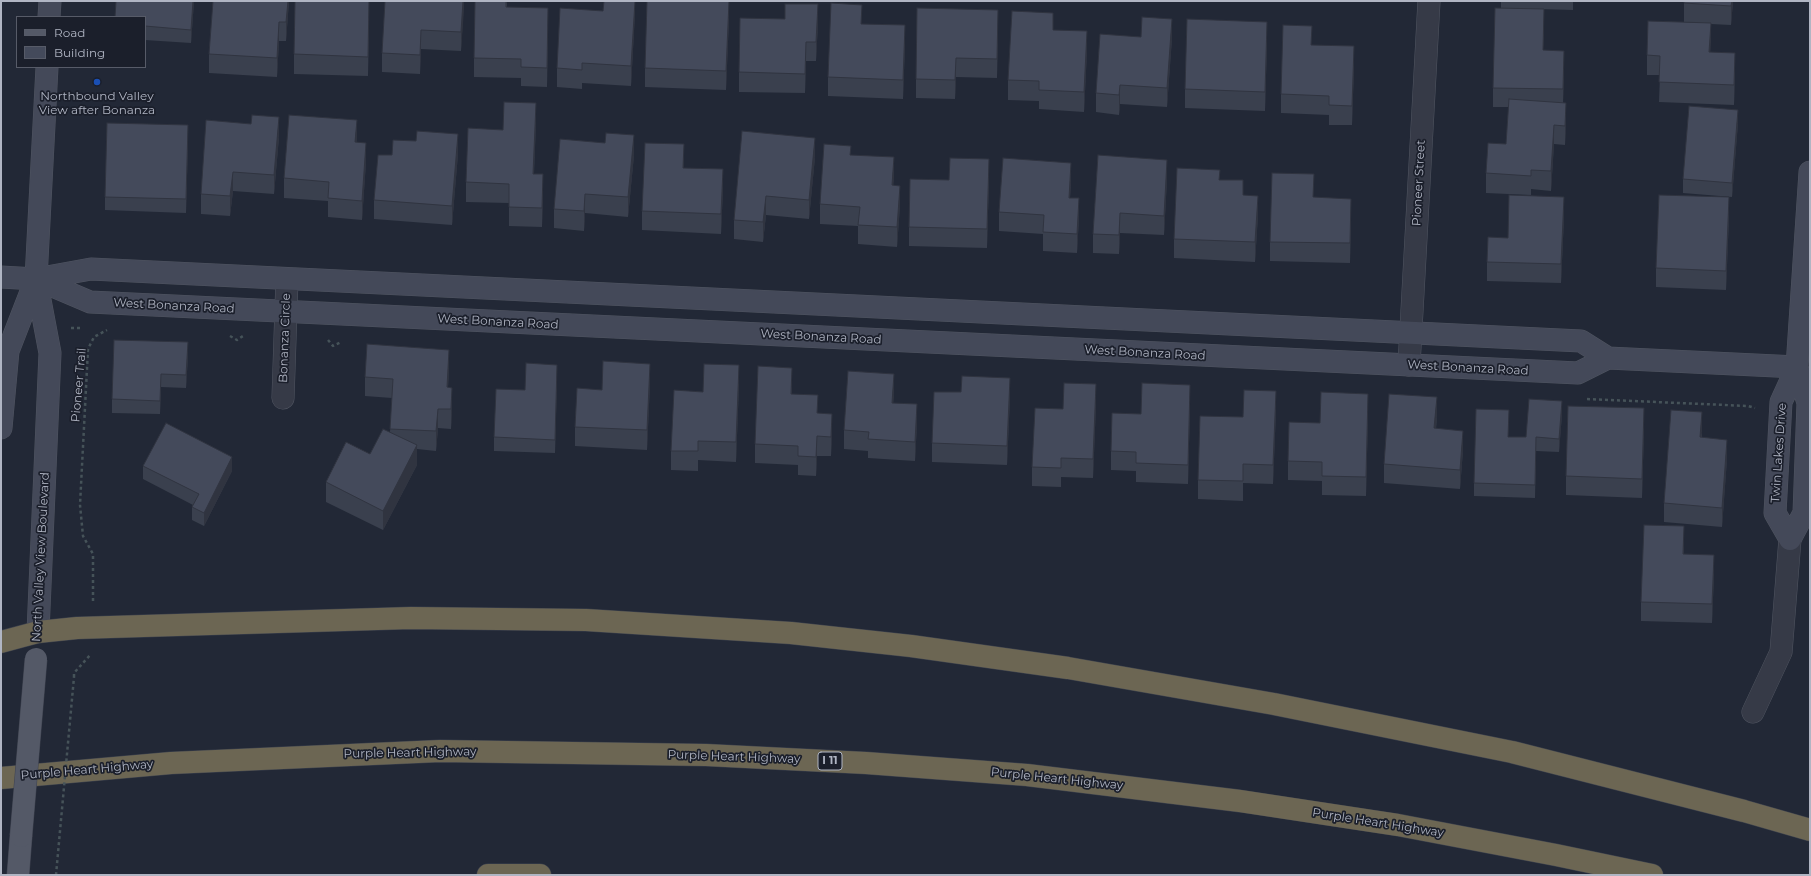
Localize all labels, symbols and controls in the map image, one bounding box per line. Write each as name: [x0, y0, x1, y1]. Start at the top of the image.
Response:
legend: [16, 16, 146, 68]
text: Road: [54, 25, 85, 40]
text: Building: [54, 45, 105, 60]
marker: Northbound Valley View after Bonanza: [92, 77, 102, 87]
place label: Northbound Valley View after Bonanza: [39, 89, 155, 117]
street label: Pioneer Street: [1410, 140, 1428, 226]
street label: Bonanza Circle: [276, 293, 294, 383]
street label: West Bonanza Road: [113, 296, 235, 316]
street label: West Bonanza Road: [437, 312, 559, 332]
street label: West Bonanza Road: [760, 327, 882, 347]
street label: West Bonanza Road: [1084, 343, 1206, 363]
street label: Pioneer Trail: [69, 347, 89, 423]
street label: West Bonanza Road: [1407, 358, 1529, 378]
street label: Twin Lakes Drive: [1768, 402, 1790, 504]
street label: North Valley View Boulevard: [29, 472, 53, 642]
street label: Purple Heart Highway: [343, 745, 477, 761]
street label: Purple Heart Highway: [667, 747, 801, 767]
road number: I 11: [818, 752, 842, 770]
street label: Purple Heart Highway: [20, 757, 154, 783]
street label: Purple Heart Highway: [990, 765, 1124, 793]
street label: Purple Heart Highway: [1311, 805, 1445, 841]

